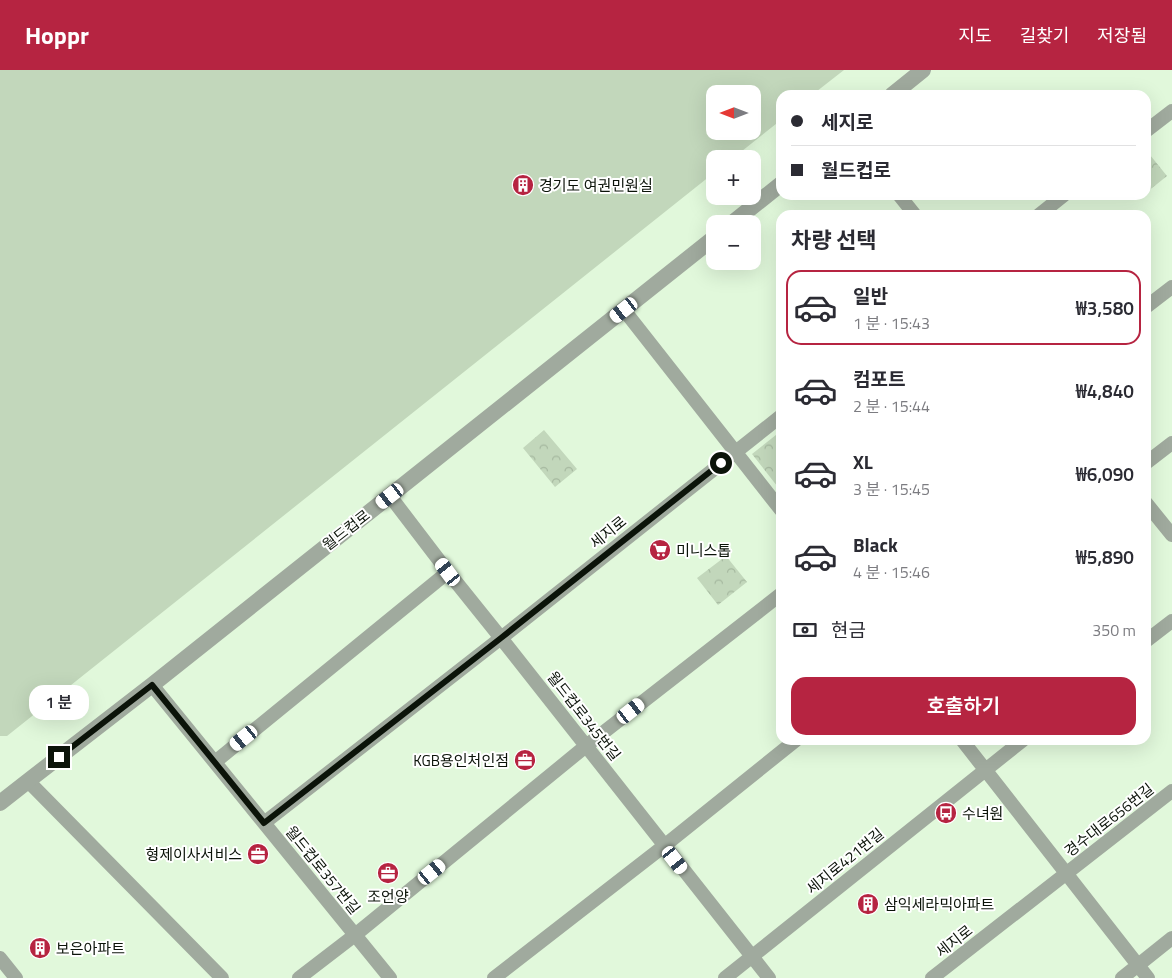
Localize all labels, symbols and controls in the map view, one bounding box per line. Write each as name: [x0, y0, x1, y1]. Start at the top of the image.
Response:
text: Hoppr: [25, 17, 89, 53]
text: 지도: [959, 22, 992, 49]
text: 길찾기: [1020, 22, 1069, 49]
text: 저장됨: [1097, 22, 1147, 49]
north arrow: [706, 85, 761, 140]
map controls: [706, 85, 761, 270]
text: 세지로: [821, 107, 873, 136]
button: +: [706, 150, 761, 205]
text: 월드컵로: [821, 155, 891, 184]
building icon: 경기도 여권민원실: [511, 173, 535, 197]
place label: 경기도 여권민원실: [539, 174, 653, 197]
button: −: [706, 215, 761, 270]
text: 차량 선택: [791, 223, 877, 257]
text: 일반: [853, 281, 888, 310]
icon: car: [793, 285, 838, 330]
text: ₩3,580: [1076, 293, 1134, 322]
car: [607, 295, 640, 325]
text: 1 분 · 15:43: [853, 311, 930, 335]
text: 컴포트: [853, 364, 905, 393]
icon: car: [793, 368, 838, 413]
text: ₩4,840: [1076, 376, 1134, 405]
text: 2 분 · 15:44: [853, 394, 930, 418]
text: XL: [853, 447, 873, 476]
icon: car: [793, 451, 838, 496]
route start: [710, 452, 732, 474]
text: ₩6,090: [1076, 459, 1134, 488]
text: 3 분 · 15:45: [853, 477, 930, 501]
car: [373, 481, 406, 511]
street label: 월드컵로: [317, 504, 375, 556]
street label: 세지로: [585, 510, 631, 554]
text: Black: [853, 530, 898, 559]
icon: car: [793, 534, 838, 579]
supermarket icon: 미니스톱: [648, 538, 672, 562]
place label: 미니스톱: [676, 539, 731, 562]
text: ₩5,890: [1076, 542, 1134, 571]
car: [432, 556, 463, 588]
text: 4 분 · 15:46: [853, 560, 930, 584]
text: 현금: [831, 615, 866, 644]
icon: cash: [791, 616, 819, 644]
text: 350 m: [1092, 618, 1136, 642]
street label: 월드컵로345번길: [542, 666, 626, 766]
button: 호출하기: [791, 677, 1136, 735]
callout: 1 분: [29, 684, 89, 720]
text: 1 분: [45, 690, 73, 714]
car: [614, 696, 647, 726]
car: [227, 723, 260, 753]
route end: [48, 746, 70, 768]
office icon: KGB용인처인점: [513, 748, 537, 772]
place label: KGB용인처인점: [413, 749, 509, 772]
street label: 경수대로656번길: [1059, 778, 1159, 862]
bus stop icon: 수녀원: [934, 801, 958, 825]
place label: 수녀원: [962, 802, 1003, 825]
street label: 월드컵로357번길: [280, 821, 366, 919]
street label: 세지로421번길: [801, 822, 889, 900]
office icon: 형제이사서비스: [246, 842, 270, 866]
place label: 형제이사서비스: [145, 843, 242, 866]
car: [659, 844, 690, 876]
car: [415, 857, 448, 887]
office icon: 조언양: [376, 861, 400, 885]
place label: 조언양: [367, 885, 409, 908]
building icon: 삼익세라믹아파트: [856, 892, 880, 916]
place label: 삼익세라믹아파트: [884, 893, 995, 916]
street label: 세지로: [931, 919, 977, 963]
building icon: 보은아파트: [28, 936, 52, 960]
place label: 보은아파트: [56, 937, 125, 960]

